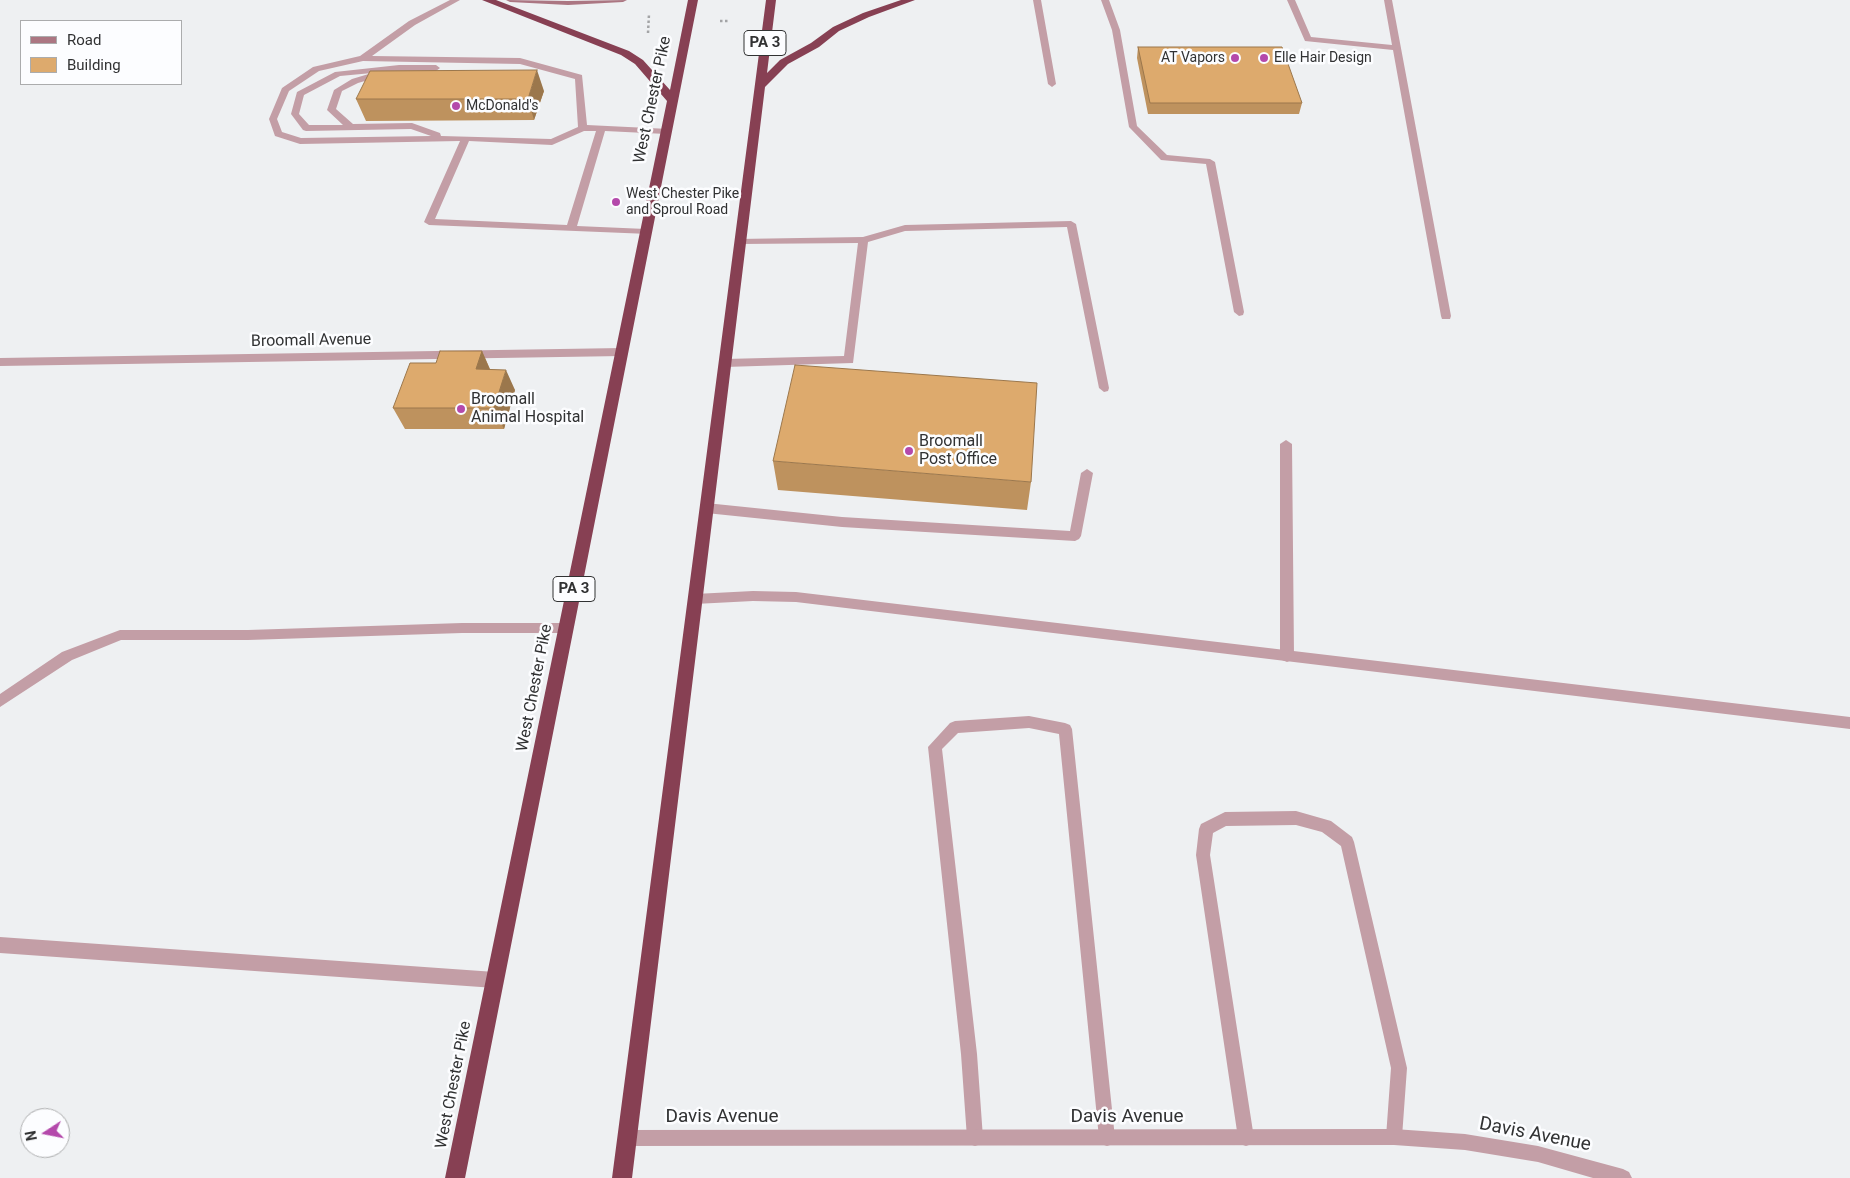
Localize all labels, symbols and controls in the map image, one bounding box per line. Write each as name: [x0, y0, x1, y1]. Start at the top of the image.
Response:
legend: [20, 20, 182, 85]
road number: PA 3: [744, 30, 786, 56]
text: Road: [67, 31, 101, 49]
street label: West Chester Pike: [630, 35, 676, 165]
place label: AT Vapors: [1161, 50, 1225, 66]
place label: Elle Hair Design: [1274, 50, 1372, 66]
marker: AT Vapors: [1229, 52, 1241, 64]
marker: Elle Hair Design: [1258, 52, 1270, 64]
text: Building: [67, 56, 121, 74]
place label: McDonald's: [466, 98, 538, 114]
marker: McDonald's: [450, 100, 462, 112]
place label: West Chester Pike and Sproul Road: [626, 186, 739, 218]
marker: West Chester Pike and Sproul Road: [610, 196, 622, 208]
street label: Broomall Avenue: [251, 330, 371, 352]
place label: Broomall Animal Hospital: [471, 390, 584, 428]
marker: Broomall Animal Hospital: [455, 403, 467, 415]
place label: Broomall Post Office: [919, 432, 997, 470]
marker: Broomall Post Office: [903, 445, 915, 457]
road number: PA 3: [553, 576, 595, 602]
street label: West Chester Pike: [513, 623, 557, 753]
street label: West Chester Pike: [432, 1020, 476, 1150]
street label: Davis Avenue: [665, 1106, 779, 1128]
street label: Davis Avenue: [1070, 1106, 1184, 1128]
north arrow: [20, 1108, 70, 1158]
street label: Davis Avenue: [1477, 1113, 1593, 1157]
text: N: [22, 1129, 40, 1142]

